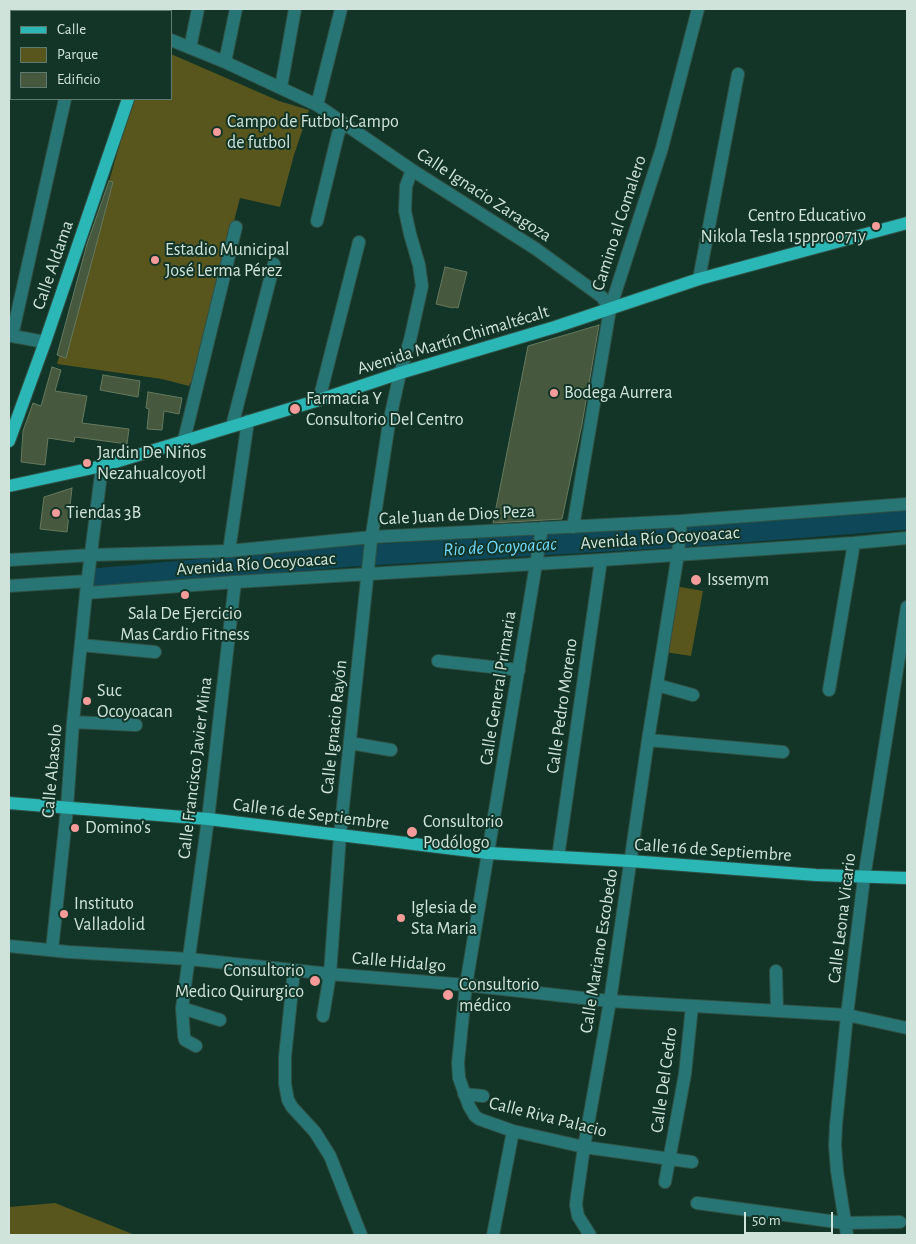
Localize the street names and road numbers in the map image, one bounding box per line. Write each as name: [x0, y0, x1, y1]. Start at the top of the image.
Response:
street label: Calle Ignacio Zaragoza: [413, 143, 555, 247]
street label: Camino al Comalero: [587, 153, 651, 293]
street label: Calle Aldama: [28, 218, 78, 312]
street label: Avenida Martín Chimaltécalt: [354, 300, 552, 380]
street label: Cale Juan de Dios Peza: [379, 500, 535, 530]
street label: Avenida Río Ocoyoacac: [580, 522, 740, 554]
street label: Avenida Río Ocoyoacac: [176, 548, 336, 580]
street label: Calle General Primaria: [475, 609, 521, 767]
street label: Calle Pedro Moreno: [542, 637, 582, 775]
street label: Calle Ignacio Rayón: [316, 659, 352, 795]
street label: Calle Francisco Javier Mina: [173, 676, 217, 860]
street label: Calle Abasolo: [37, 723, 67, 819]
street label: Calle 16 de Septiembre: [231, 794, 391, 834]
street label: Calle 16 de Septiembre: [634, 834, 792, 866]
street label: Calle Leona Vicario: [823, 852, 861, 984]
street label: Calle Mariano Escobedo: [575, 867, 623, 1035]
street label: Calle Hidalgo: [351, 947, 447, 977]
street label: Calle Del Cedro: [646, 1026, 682, 1134]
street label: Calle Riva Palacio: [487, 1092, 609, 1142]

